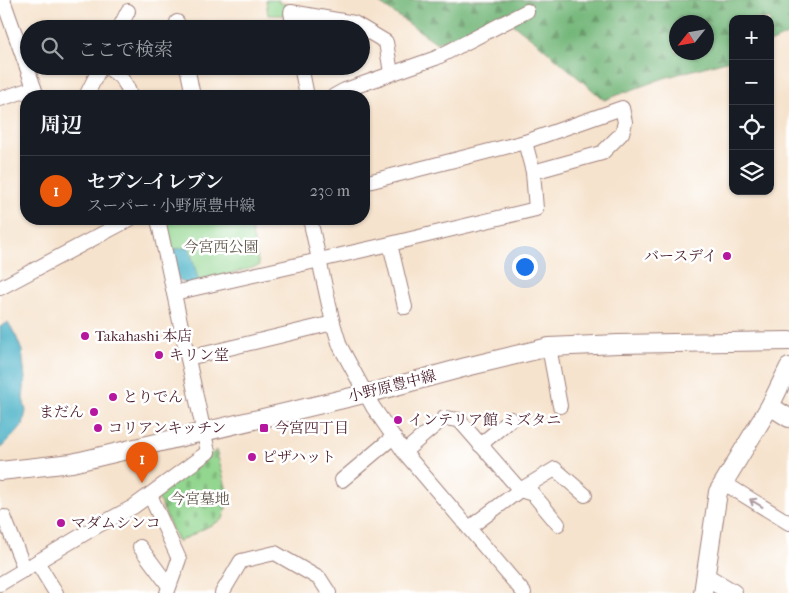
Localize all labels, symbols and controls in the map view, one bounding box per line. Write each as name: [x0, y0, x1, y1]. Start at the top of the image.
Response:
north arrow: [669, 15, 714, 60]
map controls: [729, 15, 774, 195]
button: +: [729, 15, 774, 60]
search box: [20, 20, 370, 75]
icon: search: [38, 34, 66, 62]
text: ここで検索: [78, 39, 173, 61]
button: −: [729, 60, 774, 105]
button: locate: [729, 105, 774, 150]
text: 周辺: [40, 113, 82, 137]
button: layers: [729, 150, 774, 195]
text: セブン-イレブン: [87, 171, 223, 193]
text: 1: [53, 181, 59, 200]
text: 230 m: [310, 181, 350, 200]
text: スーパー · 小野原豊中線: [87, 196, 256, 215]
park label: 今宮西公園: [183, 238, 259, 256]
place label: バースデイ: [644, 247, 717, 265]
marker: バースデイ: [721, 250, 733, 262]
your location: [512, 254, 538, 280]
place label: Takahashi 本店: [95, 327, 192, 345]
marker: Takahashi 本店: [79, 330, 91, 342]
place label: キリン堂: [169, 346, 229, 364]
marker: キリン堂: [153, 349, 165, 361]
street label: 小野原豊中線: [346, 366, 438, 406]
place label: とりでん: [123, 388, 183, 406]
marker: とりでん: [107, 391, 119, 403]
place label: まだん: [39, 403, 84, 421]
marker: まだん: [88, 406, 100, 418]
place label: インテリア館 ミズタニ: [408, 411, 561, 429]
marker: インテリア館 ミズタニ: [392, 414, 404, 426]
place label: コリアンキッチン: [108, 419, 226, 437]
place label: 今宮四丁目: [274, 419, 349, 437]
marker: コリアンキッチン: [92, 422, 104, 434]
marker: 今宮四丁目: [258, 422, 270, 434]
pin: 1: [126, 442, 158, 483]
place label: ピザハット: [262, 448, 336, 466]
marker: ピザハット: [246, 451, 258, 463]
park label: 今宮墓地: [170, 490, 230, 508]
one-way arrow: [750, 497, 764, 507]
place label: マダムシンコ: [71, 514, 161, 532]
marker: マダムシンコ: [55, 517, 67, 529]

